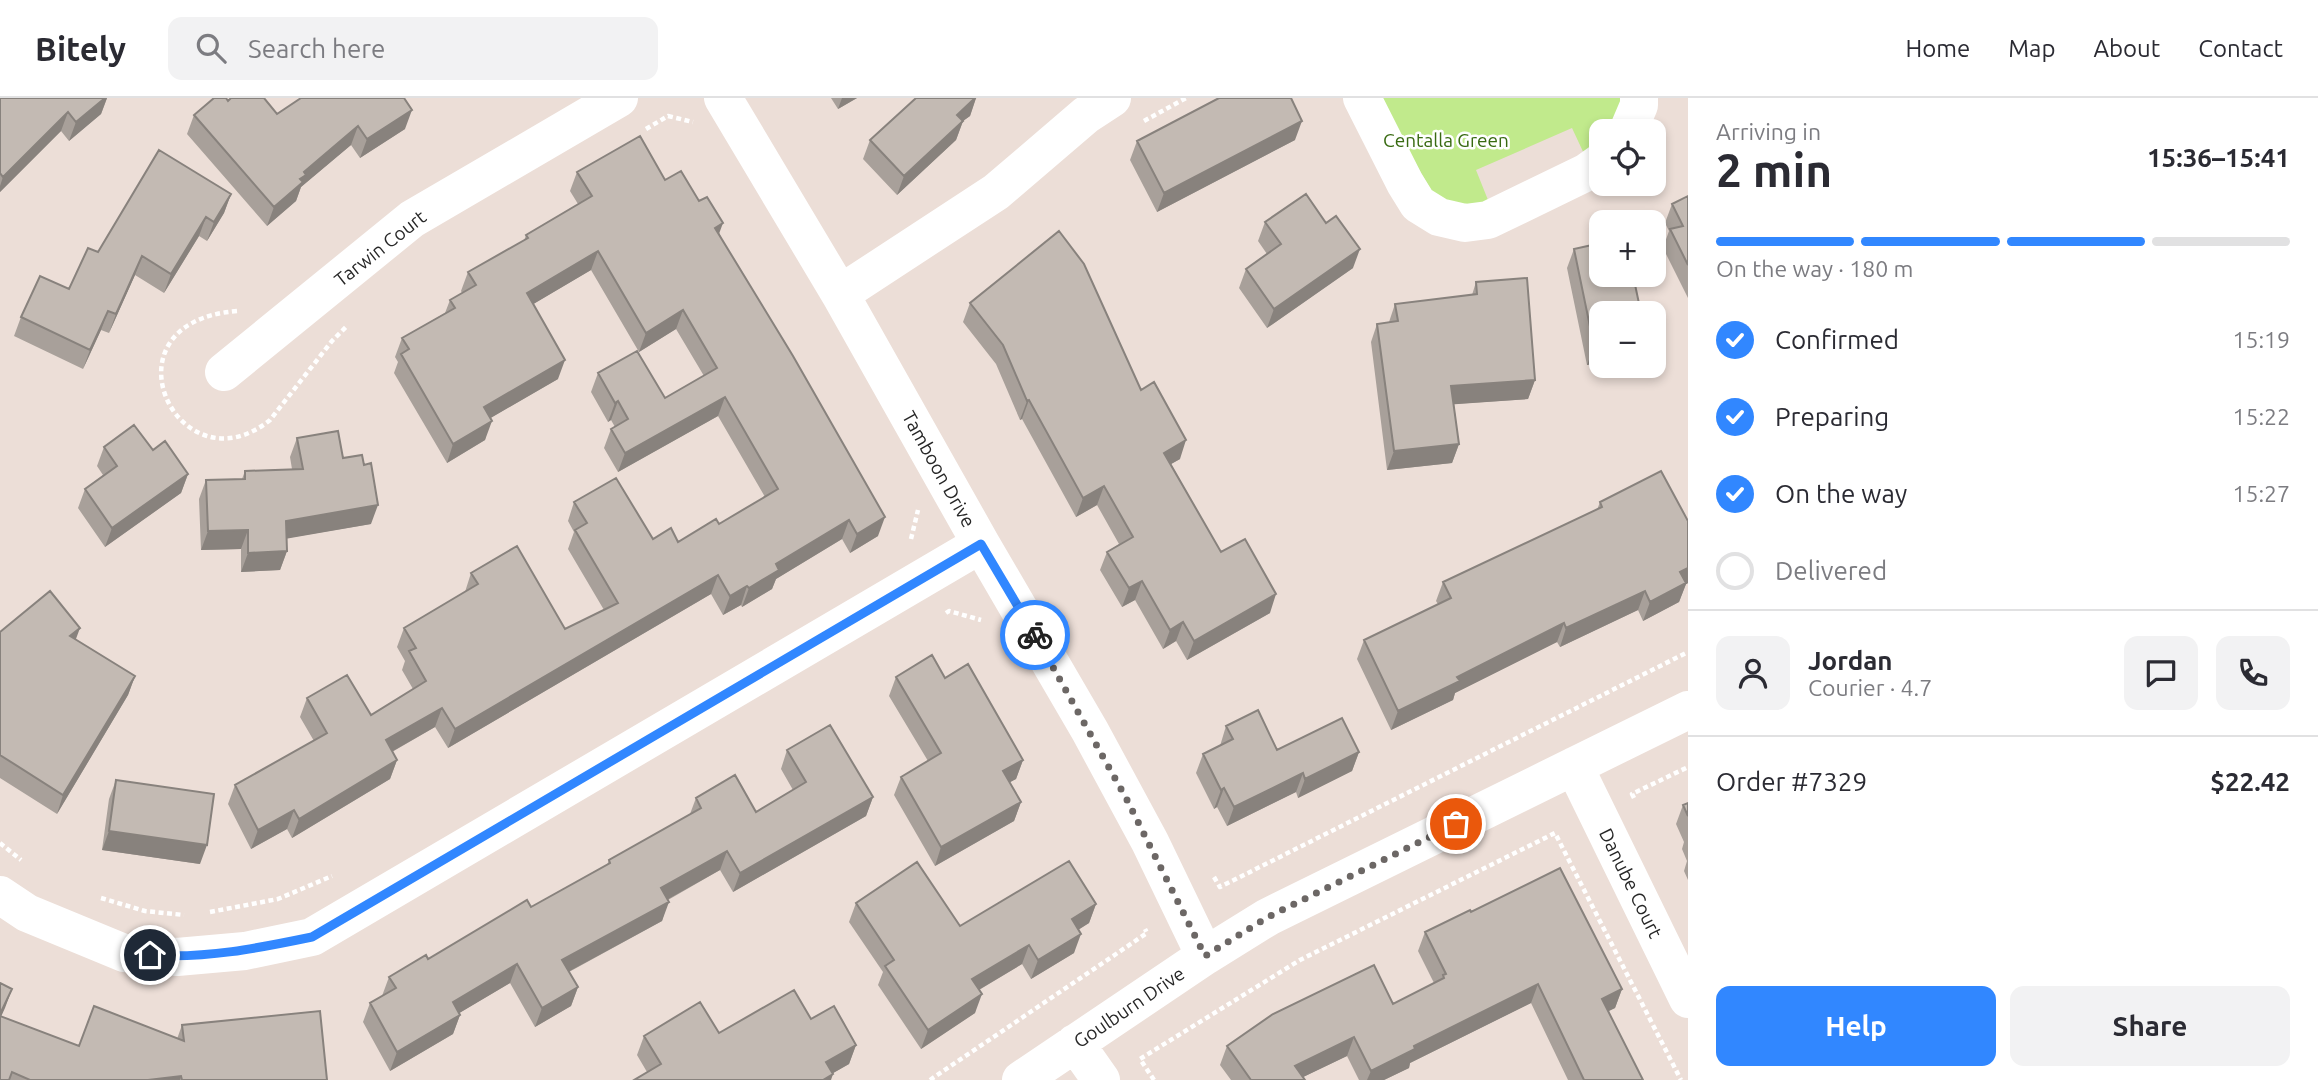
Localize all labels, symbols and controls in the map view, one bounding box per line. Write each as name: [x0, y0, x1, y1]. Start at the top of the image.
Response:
search box: [168, 17, 658, 80]
icon: search: [192, 29, 230, 67]
text: Bitely: [35, 30, 126, 67]
text: Search here: [248, 34, 385, 63]
text: Home: [1905, 35, 1970, 62]
text: Map: [2008, 35, 2055, 62]
text: About: [2093, 35, 2160, 62]
text: Contact: [2198, 35, 2283, 62]
map controls: [1589, 119, 1666, 378]
button: locate: [1589, 119, 1666, 196]
text: Arriving in: [1716, 119, 1821, 144]
park label: Centalla Green: [1383, 129, 1509, 151]
text: 15:36–15:41: [2147, 143, 2290, 172]
text: 2 min: [1716, 144, 1832, 196]
street label: Tarwin Court: [330, 205, 431, 291]
button: +: [1589, 210, 1666, 287]
text: On the way · 180 m: [1716, 256, 1913, 281]
button: −: [1589, 301, 1666, 378]
icon: check: [1716, 321, 1754, 359]
text: Confirmed: [1775, 325, 1899, 354]
text: 15:19: [2232, 327, 2290, 352]
icon: check: [1716, 398, 1754, 436]
text: Preparing: [1775, 402, 1889, 431]
text: 15:22: [2232, 404, 2290, 429]
street label: Tamboon Drive: [898, 407, 980, 531]
icon: check: [1716, 475, 1754, 513]
text: On the way: [1775, 479, 1907, 508]
text: 15:27: [2232, 481, 2290, 506]
text: Delivered: [1775, 556, 1887, 585]
courier: [1000, 600, 1070, 670]
icon: bike: [1016, 616, 1054, 654]
button: person: [1716, 636, 1790, 710]
button: chat: [2124, 636, 2198, 710]
button: phone: [2216, 636, 2290, 710]
text: Jordan: [1808, 646, 1893, 675]
text: Courier · 4.7: [1808, 675, 1932, 700]
text: Order #7329: [1716, 767, 1867, 796]
text: $22.42: [2210, 767, 2290, 796]
pin: [1426, 794, 1486, 854]
icon: bag: [1437, 805, 1475, 843]
street label: Danube Court: [1595, 825, 1667, 942]
pin: [120, 925, 180, 985]
icon: home: [131, 936, 169, 974]
street label: Goulburn Drive: [1069, 962, 1189, 1052]
button: Help: [1716, 986, 1996, 1066]
button: Share: [2010, 986, 2290, 1066]

